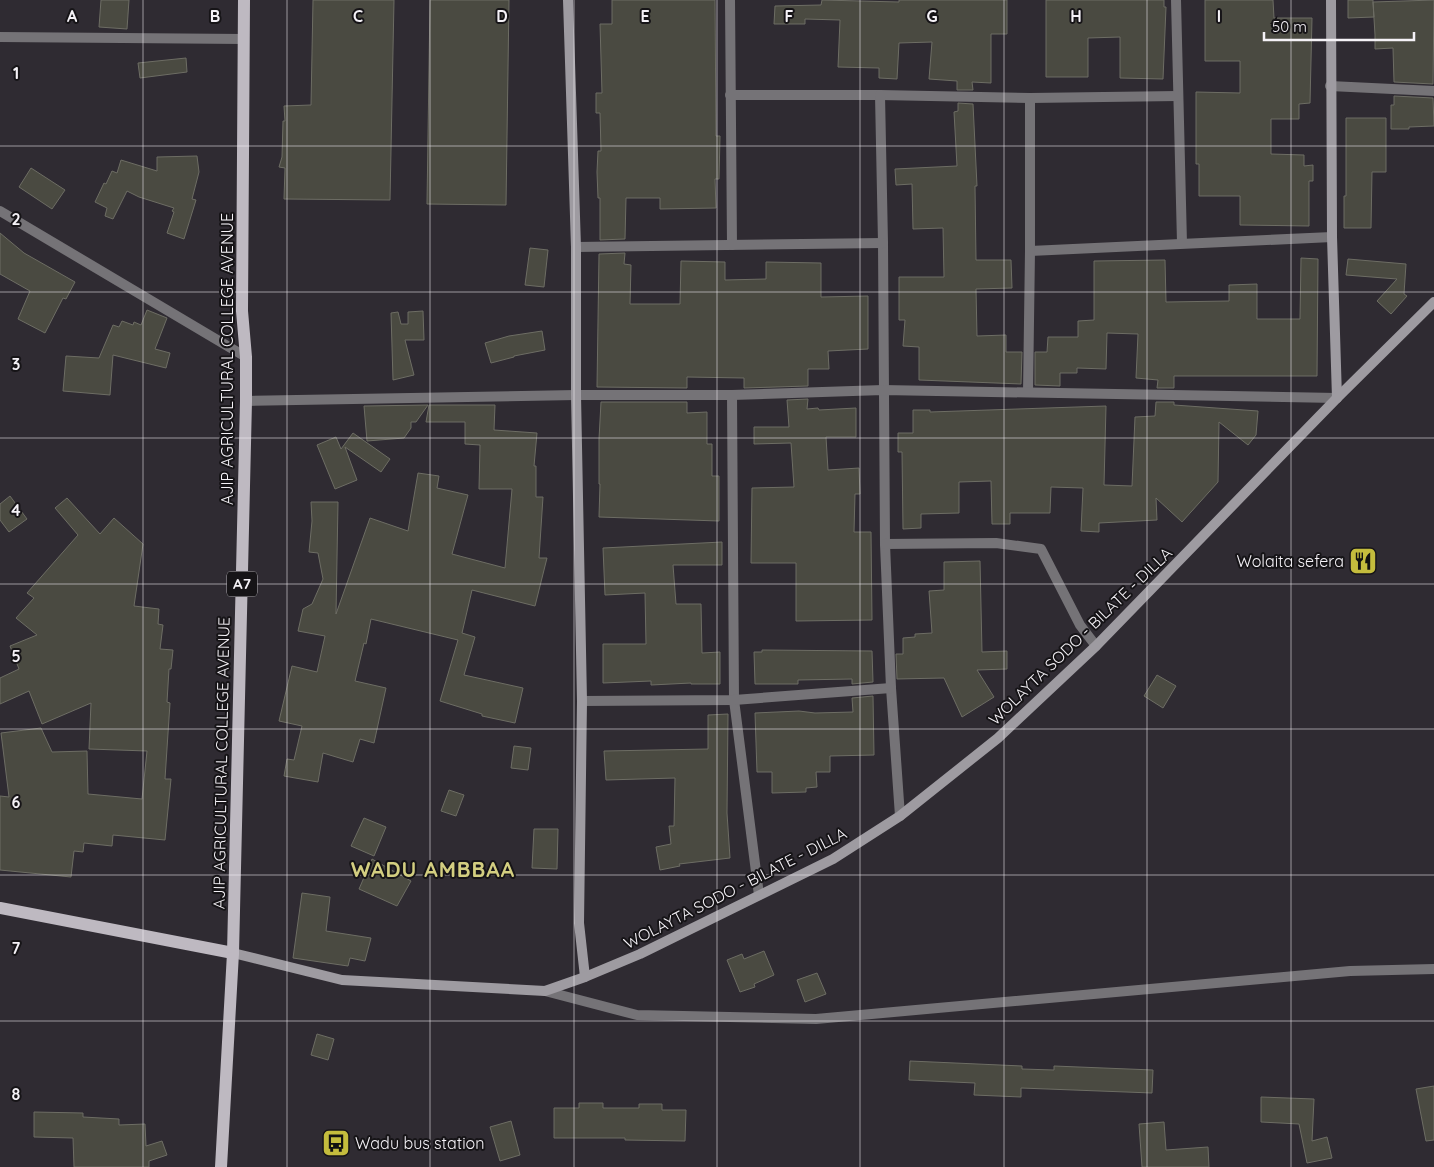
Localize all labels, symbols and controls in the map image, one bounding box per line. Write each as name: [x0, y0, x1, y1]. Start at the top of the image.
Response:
text: A: [67, 6, 78, 26]
text: B: [210, 6, 220, 26]
text: C: [353, 6, 363, 26]
text: D: [496, 6, 508, 26]
text: E: [640, 6, 650, 26]
text: F: [785, 6, 794, 26]
text: G: [926, 6, 938, 26]
text: H: [1070, 6, 1082, 26]
text: I: [1217, 6, 1221, 26]
scale bar: [1264, 10, 1414, 42]
text: 50 m: [1272, 17, 1307, 36]
text: 1: [13, 63, 19, 83]
text: 2: [11, 209, 21, 229]
street label: AJIP AGRICULTURAL COLLEGE AVENUE: [217, 213, 237, 505]
text: 3: [12, 354, 20, 374]
text: 4: [11, 500, 21, 520]
street label: WOLAYTA SODO - BILATE - DILLA: [984, 543, 1176, 729]
restaurant icon: Wolaita sefera: [1348, 546, 1378, 576]
place label: Wolaita sefera: [1236, 551, 1344, 571]
road number: A7: [227, 572, 257, 596]
street label: AJIP AGRICULTURAL COLLEGE AVENUE: [208, 617, 234, 909]
text: 5: [11, 646, 21, 666]
text: 6: [12, 792, 21, 812]
street label: WOLAYTA SODO - BILATE - DILLA: [620, 823, 850, 953]
district label: WADU AMBBAA: [351, 856, 515, 882]
text: 7: [12, 938, 21, 958]
text: 8: [12, 1084, 21, 1104]
bus stop icon: Wadu bus station: [321, 1128, 351, 1158]
place label: Wadu bus station: [355, 1133, 485, 1153]

